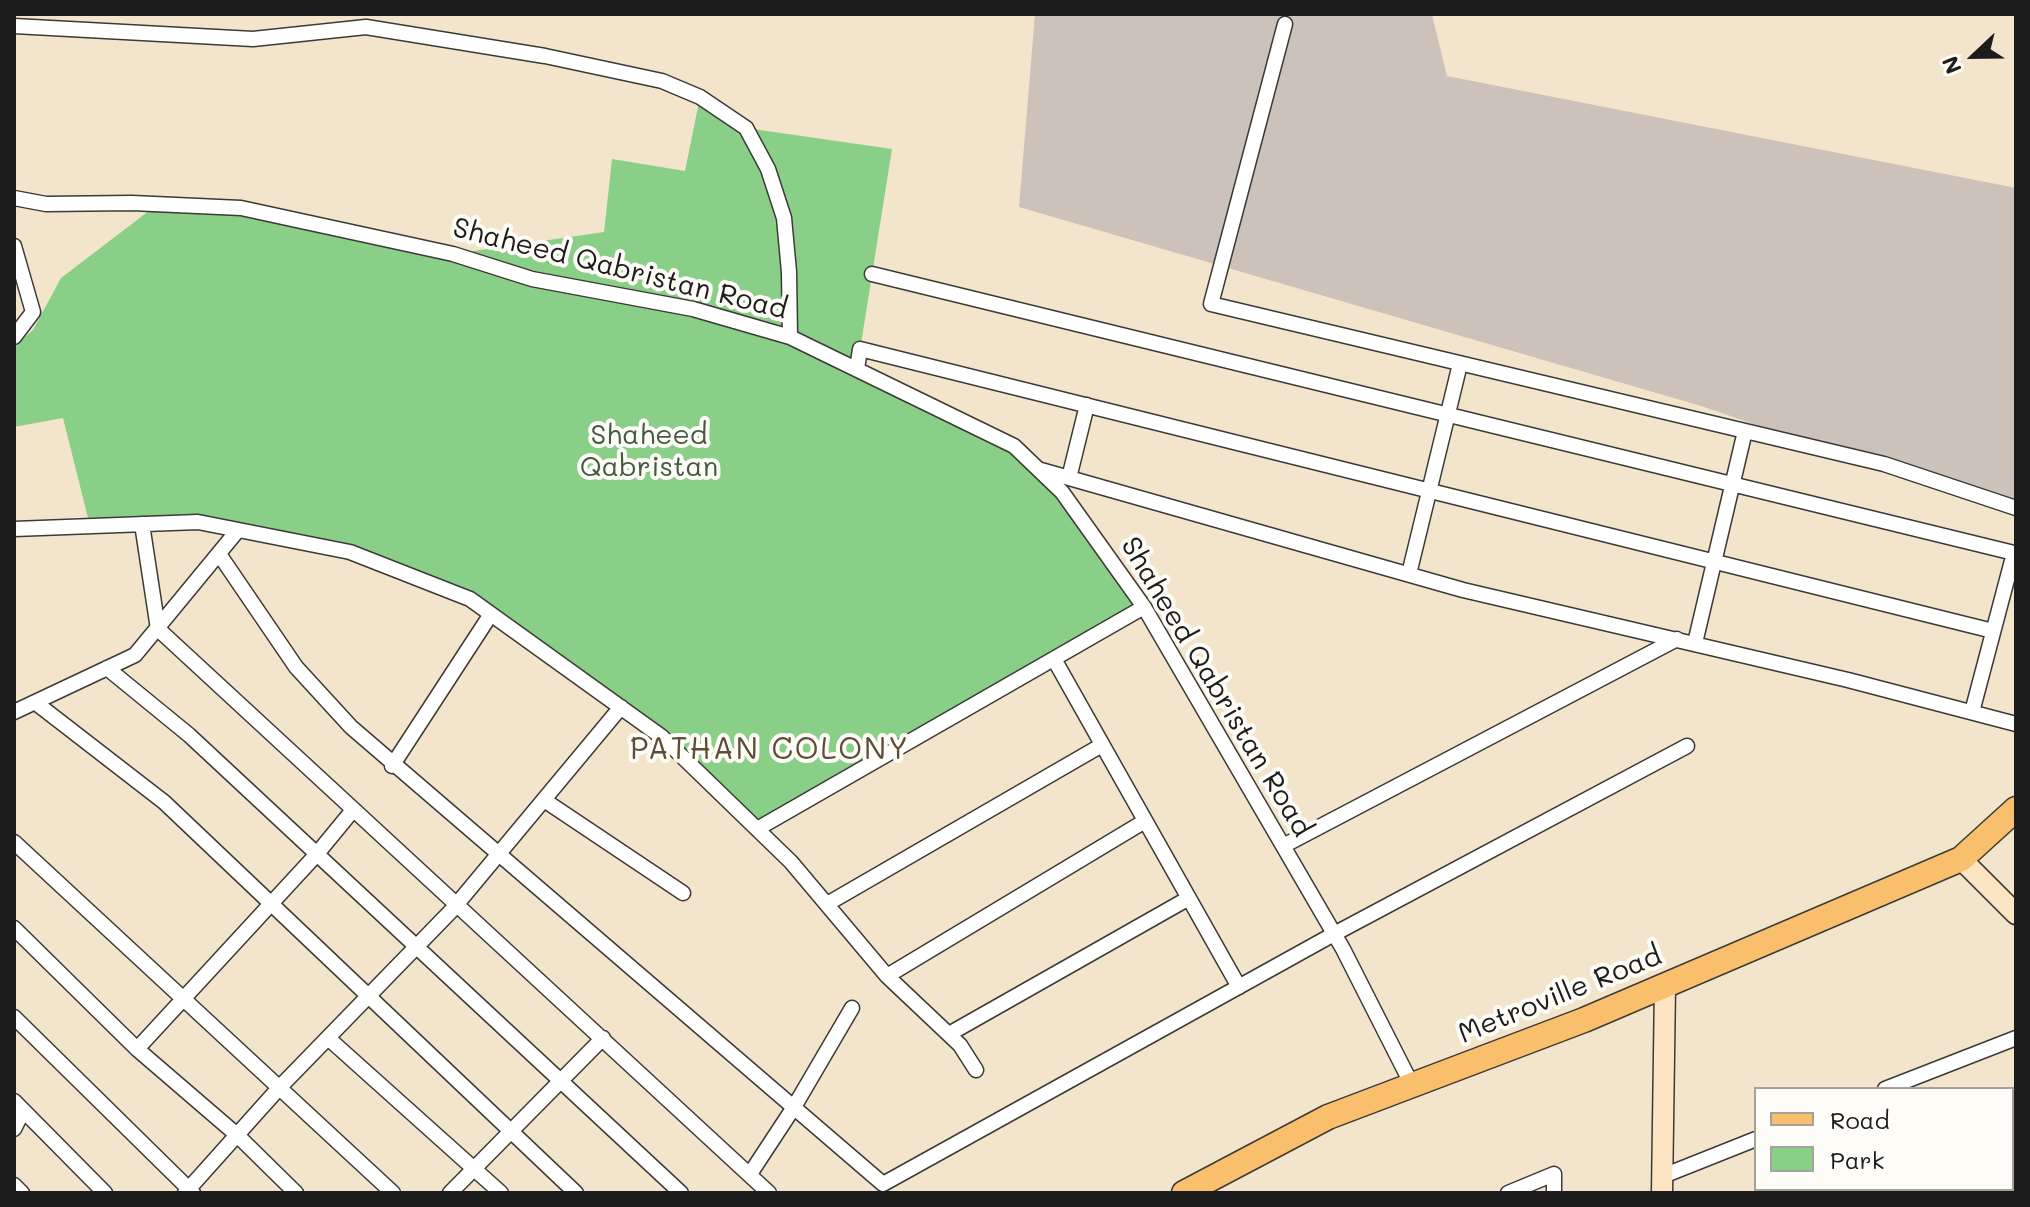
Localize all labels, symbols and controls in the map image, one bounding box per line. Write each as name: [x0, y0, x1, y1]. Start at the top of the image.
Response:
north arrow: [1934, 16, 2014, 96]
text: N: [1935, 52, 1968, 78]
street label: Shaheed Qabristan Road: [449, 211, 791, 327]
park label: Shaheed Qabristan: [580, 418, 718, 484]
street label: Shaheed Qabristan Road: [1113, 531, 1319, 843]
district label: PATHAN COLONY: [630, 732, 910, 768]
street label: Metroville Road: [1454, 939, 1666, 1051]
legend: [1754, 1087, 2014, 1191]
text: Road: [1830, 1104, 1890, 1135]
text: Park: [1830, 1144, 1884, 1175]

